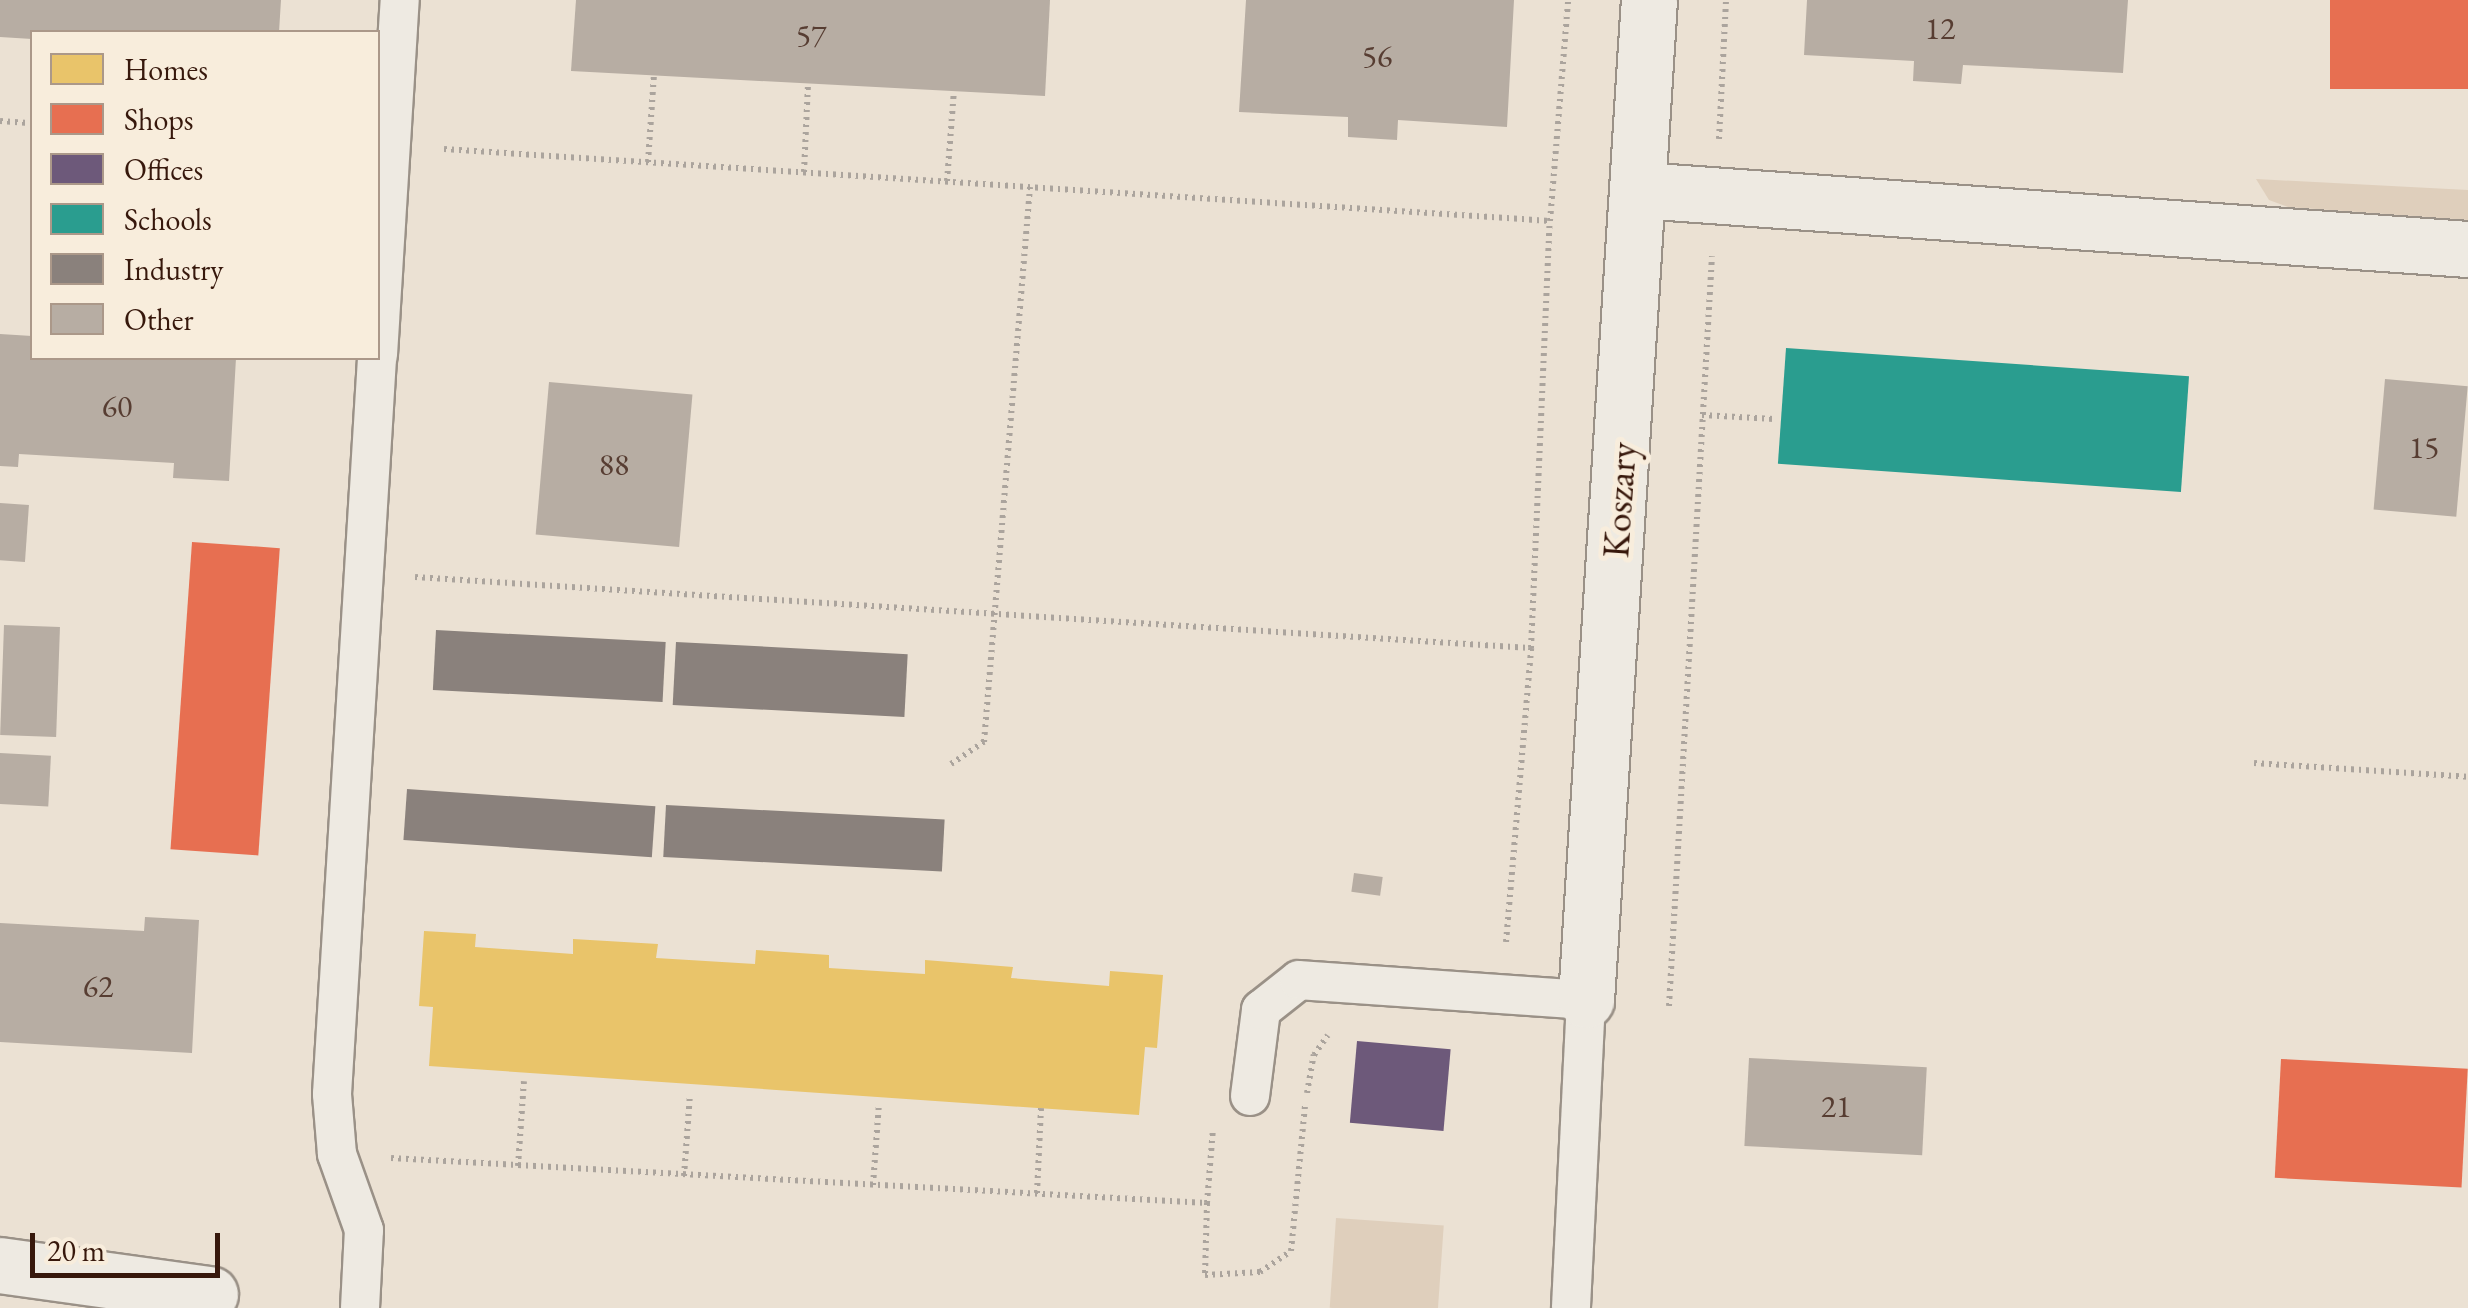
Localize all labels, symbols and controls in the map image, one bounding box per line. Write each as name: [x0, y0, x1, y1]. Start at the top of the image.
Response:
house number: 12: [1925, 9, 1955, 47]
house number: 57: [796, 16, 826, 54]
legend: [30, 30, 380, 360]
house number: 56: [1362, 37, 1392, 75]
text: Homes: [124, 50, 208, 89]
text: Shops: [124, 100, 194, 139]
text: Offices: [124, 150, 203, 189]
text: Schools: [124, 200, 212, 239]
text: Industry: [124, 250, 223, 289]
text: Other: [124, 300, 193, 339]
house number: 60: [102, 387, 132, 425]
house number: 15: [2409, 428, 2439, 466]
street label: Koszary: [1592, 441, 1646, 559]
house number: 88: [599, 445, 629, 483]
house number: 62: [83, 967, 113, 1005]
house number: 21: [1821, 1087, 1851, 1125]
scale bar: [35, 1213, 225, 1275]
text: 20 m: [47, 1231, 105, 1270]

